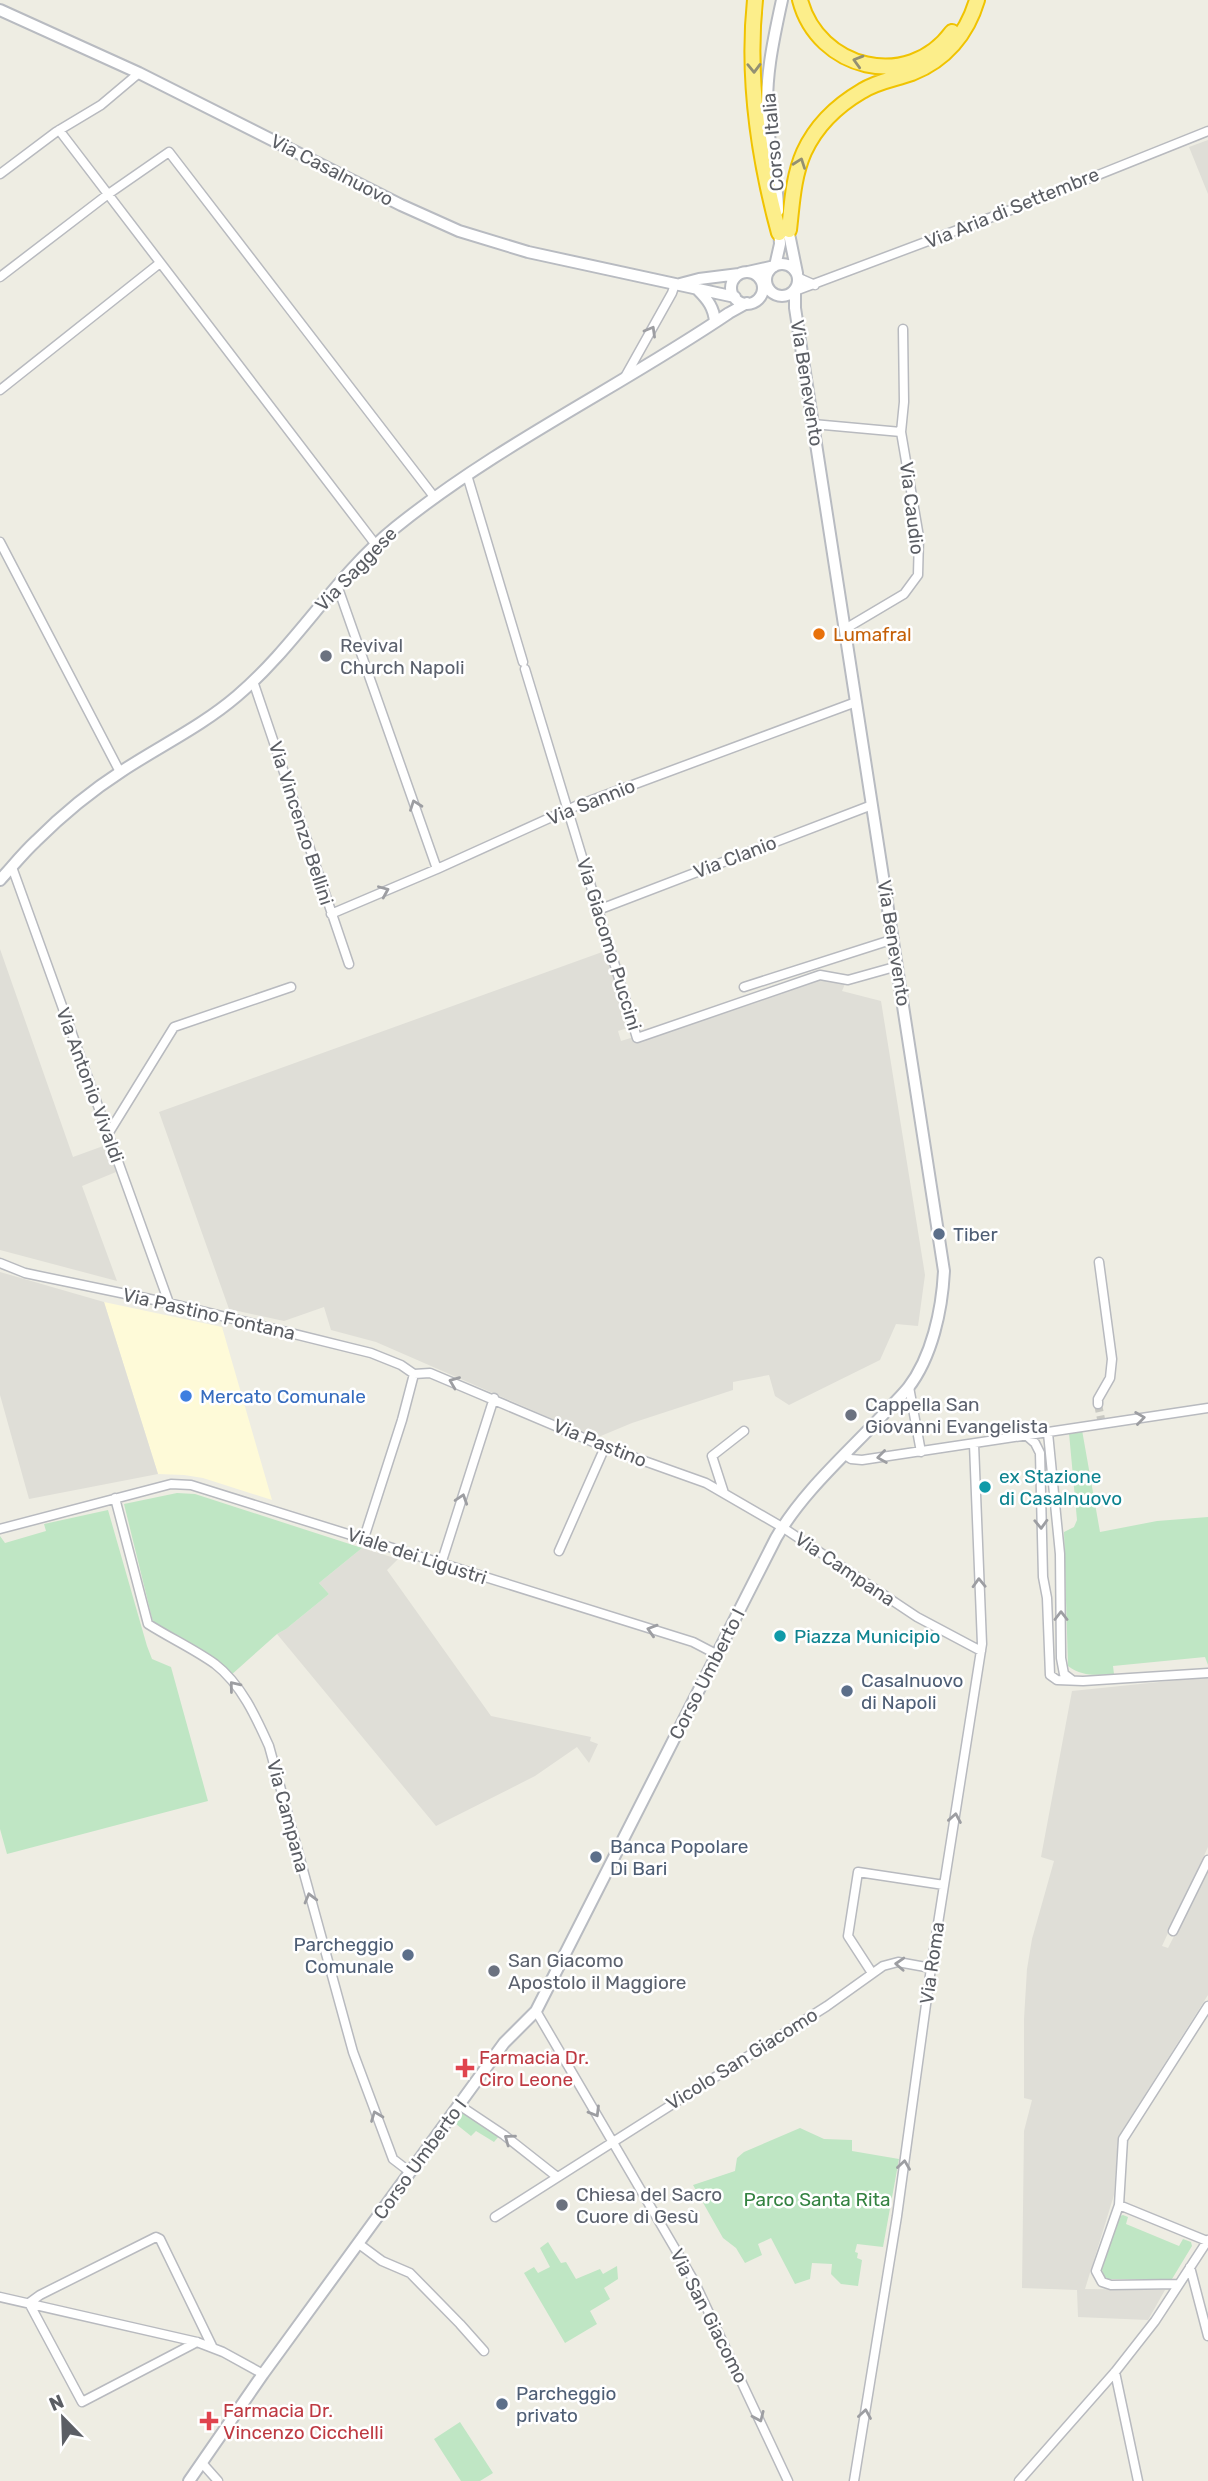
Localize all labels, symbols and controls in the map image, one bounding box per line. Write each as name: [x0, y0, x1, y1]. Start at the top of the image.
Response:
one-way arrow: [852, 55, 864, 69]
one-way arrow: [746, 63, 762, 74]
street label: Corso Italia: [757, 92, 789, 192]
street label: Via Casalnuovo: [267, 129, 397, 211]
one-way arrow: [792, 158, 806, 170]
street label: Via Aria di Settembre: [922, 163, 1102, 253]
street label: Via Benevento: [786, 318, 828, 448]
one-way arrow: [643, 326, 656, 338]
street label: Via Caudio: [895, 460, 929, 556]
street label: Via Saggese: [310, 522, 402, 616]
place label: Lumafral: [833, 623, 912, 646]
marker: Lumafral: [811, 626, 827, 642]
place label: Revival Church Napoli: [340, 634, 465, 679]
marker: Revival Church Napoli: [318, 648, 334, 664]
street label: Via Vincenzo Bellini: [264, 738, 338, 908]
street label: Via Sannio: [544, 774, 638, 830]
one-way arrow: [409, 799, 423, 811]
street label: Via Clanio: [690, 831, 780, 883]
street label: Via Giacomo Puccini: [572, 855, 646, 1033]
street label: Via Benevento: [873, 878, 915, 1008]
one-way arrow: [377, 886, 389, 900]
street label: Via Antonio Vivaldi: [51, 1004, 129, 1166]
place label: Tiber: [953, 1223, 998, 1246]
marker: Tiber: [931, 1226, 947, 1242]
street label: Via Pastino Fontana: [120, 1283, 298, 1345]
one-way arrow: [449, 1377, 461, 1391]
place label: Mercato Comunale: [200, 1385, 366, 1408]
marker: Mercato Comunale: [178, 1388, 194, 1404]
place label: Cappella San Giovanni Evangelista: [865, 1393, 1048, 1438]
marker: Cappella San Giovanni Evangelista: [843, 1407, 859, 1423]
one-way arrow: [1134, 1410, 1146, 1425]
street label: Via Pastino: [550, 1414, 650, 1472]
one-way arrow: [876, 1450, 888, 1465]
place label: ex Stazione di Casalnuovo: [999, 1465, 1122, 1510]
marker: ex Stazione di Casalnuovo: [977, 1479, 993, 1495]
one-way arrow: [453, 1493, 468, 1505]
one-way arrow: [1034, 1518, 1049, 1529]
street label: Viale dei Ligustri: [344, 1523, 490, 1589]
street label: Via Campana: [790, 1527, 900, 1611]
one-way arrow: [972, 1578, 987, 1589]
street label: Corso Umberto I: [664, 1605, 750, 1743]
one-way arrow: [1053, 1610, 1069, 1621]
one-way arrow: [647, 1623, 659, 1638]
place label: Piazza Municipio: [794, 1625, 940, 1648]
marker: Piazza Municipio: [772, 1628, 788, 1644]
place label: Casalnuovo di Napoli: [861, 1669, 964, 1714]
one-way arrow: [230, 1681, 243, 1693]
marker: Casalnuovo di Napoli: [839, 1683, 855, 1699]
street label: Via Campana: [262, 1757, 314, 1875]
one-way arrow: [947, 1812, 962, 1824]
place label: Banca Popolare Di Bari: [610, 1835, 748, 1880]
marker: Banca Popolare Di Bari: [588, 1849, 604, 1865]
one-way arrow: [304, 1892, 318, 1904]
street label: Via Roma: [915, 1920, 949, 2006]
place label: Parcheggio Comunale: [294, 1933, 394, 1978]
marker: Parcheggio Comunale: [400, 1947, 416, 1963]
place label: San Giacomo Apostolo il Maggiore: [508, 1949, 686, 1994]
one-way arrow: [895, 1957, 906, 1972]
marker: San Giacomo Apostolo il Maggiore: [486, 1963, 502, 1979]
street label: Vicolo San Giacomo: [662, 2003, 822, 2115]
place label: Farmacia Dr. Ciro Leone: [479, 2046, 589, 2091]
marker: Farmacia Dr. Ciro Leone: [457, 2060, 473, 2076]
street label: Corso Umberto I: [368, 2094, 472, 2224]
one-way arrow: [586, 2105, 599, 2118]
one-way arrow: [370, 2110, 384, 2122]
one-way arrow: [504, 2135, 517, 2148]
one-way arrow: [896, 2159, 911, 2171]
place label: Chiesa del Sacro Cuore di Gesù: [576, 2183, 722, 2228]
park label: Parco Santa Rita: [744, 2188, 890, 2211]
marker: Chiesa del Sacro Cuore di Gesù: [554, 2197, 570, 2213]
street label: Via San Giacomo: [665, 2245, 753, 2387]
place label: Parcheggio privato: [516, 2382, 616, 2427]
north arrow: [28, 2383, 98, 2453]
text: N: [46, 2390, 67, 2416]
marker: Parcheggio privato: [494, 2396, 510, 2412]
place label: Farmacia Dr. Vincenzo Cicchelli: [223, 2399, 384, 2444]
one-way arrow: [857, 2408, 872, 2420]
one-way arrow: [751, 2410, 765, 2422]
marker: Farmacia Dr. Vincenzo Cicchelli: [201, 2413, 217, 2429]

